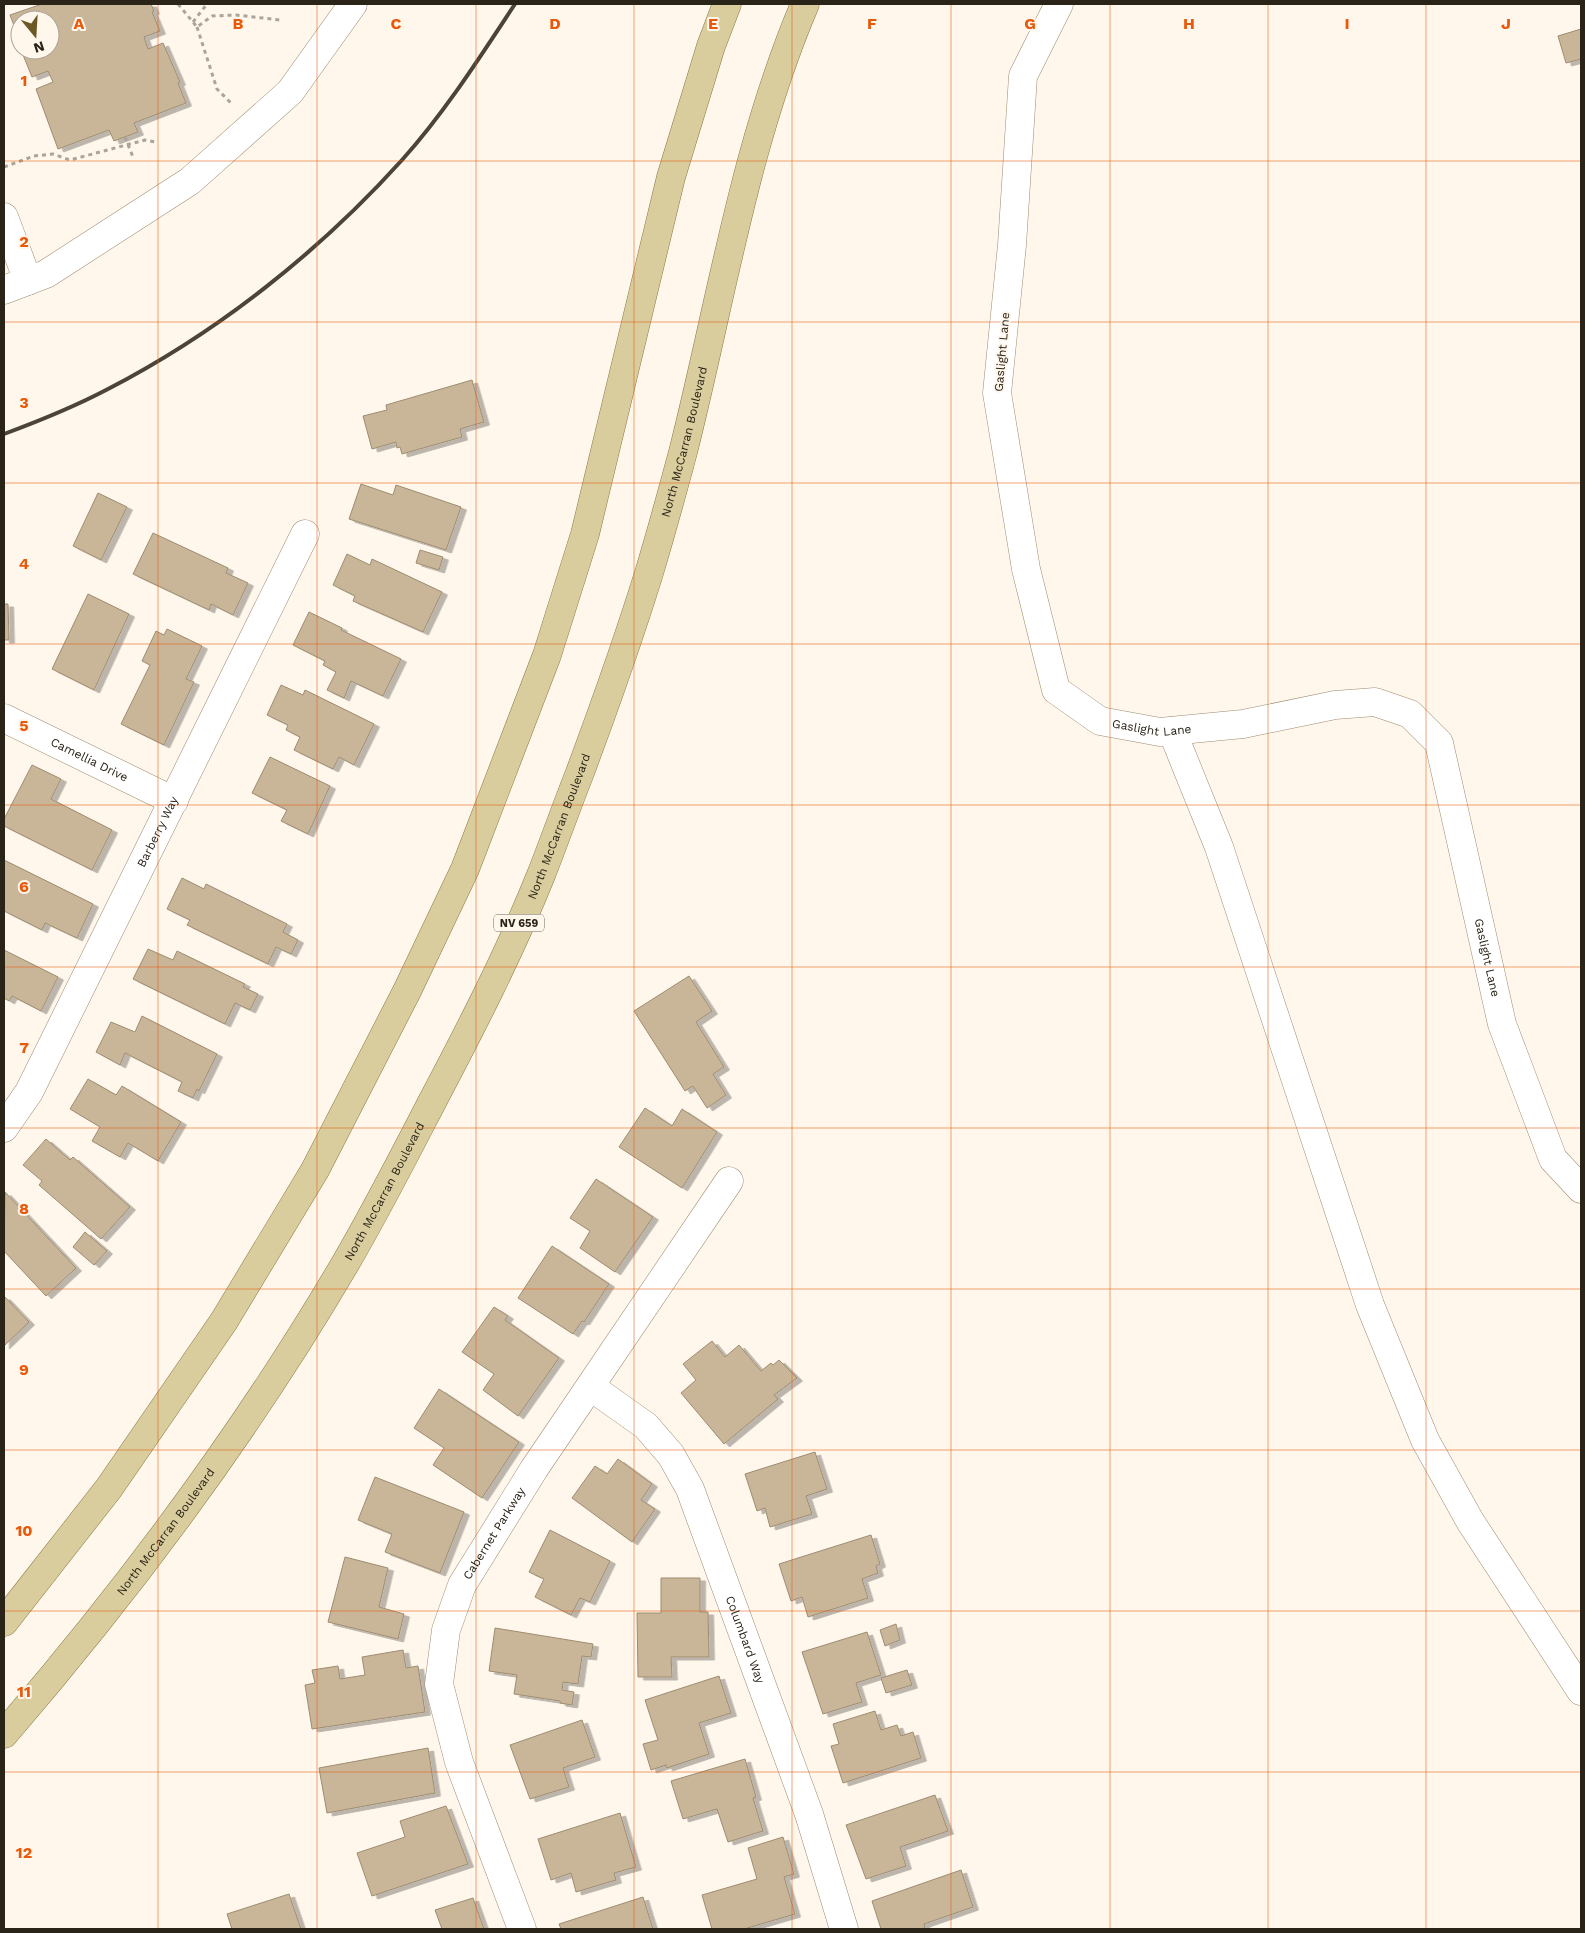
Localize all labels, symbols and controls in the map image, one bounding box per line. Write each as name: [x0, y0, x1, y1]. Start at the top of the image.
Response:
north arrow: [10, 10, 60, 60]
text: A: [74, 14, 85, 33]
text: B: [233, 14, 244, 33]
text: C: [391, 14, 402, 33]
text: D: [549, 14, 561, 33]
text: E: [708, 14, 718, 33]
text: F: [867, 14, 877, 33]
text: G: [1024, 14, 1036, 33]
text: H: [1183, 14, 1195, 33]
text: I: [1344, 14, 1350, 33]
text: J: [1501, 14, 1511, 33]
text: N: [32, 38, 46, 57]
text: 1: [21, 71, 27, 90]
text: 2: [19, 232, 29, 251]
street label: Gaslight Lane: [992, 312, 1012, 392]
street label: North McCarran Boulevard: [659, 365, 710, 519]
text: 3: [19, 393, 29, 412]
text: 4: [19, 554, 29, 573]
text: 5: [19, 716, 29, 735]
street label: Gaslight Lane: [1111, 716, 1192, 739]
street label: Camellia Drive: [48, 735, 130, 785]
street label: North McCarran Boulevard: [525, 752, 593, 901]
street label: Barberry Way: [134, 793, 181, 870]
text: 6: [19, 877, 29, 896]
road number: NV 659: [494, 914, 544, 931]
street label: Gaslight Lane: [1472, 917, 1503, 998]
text: 7: [19, 1038, 29, 1057]
street label: North McCarran Boulevard: [342, 1120, 427, 1263]
text: 8: [19, 1199, 29, 1218]
text: 9: [19, 1360, 29, 1379]
street label: North McCarran Boulevard: [114, 1466, 218, 1598]
street label: Cabernet Parkway: [460, 1484, 528, 1582]
text: 10: [15, 1521, 33, 1540]
street label: Columbard Way: [723, 1594, 768, 1686]
text: 11: [17, 1682, 31, 1701]
text: 12: [16, 1843, 32, 1862]

